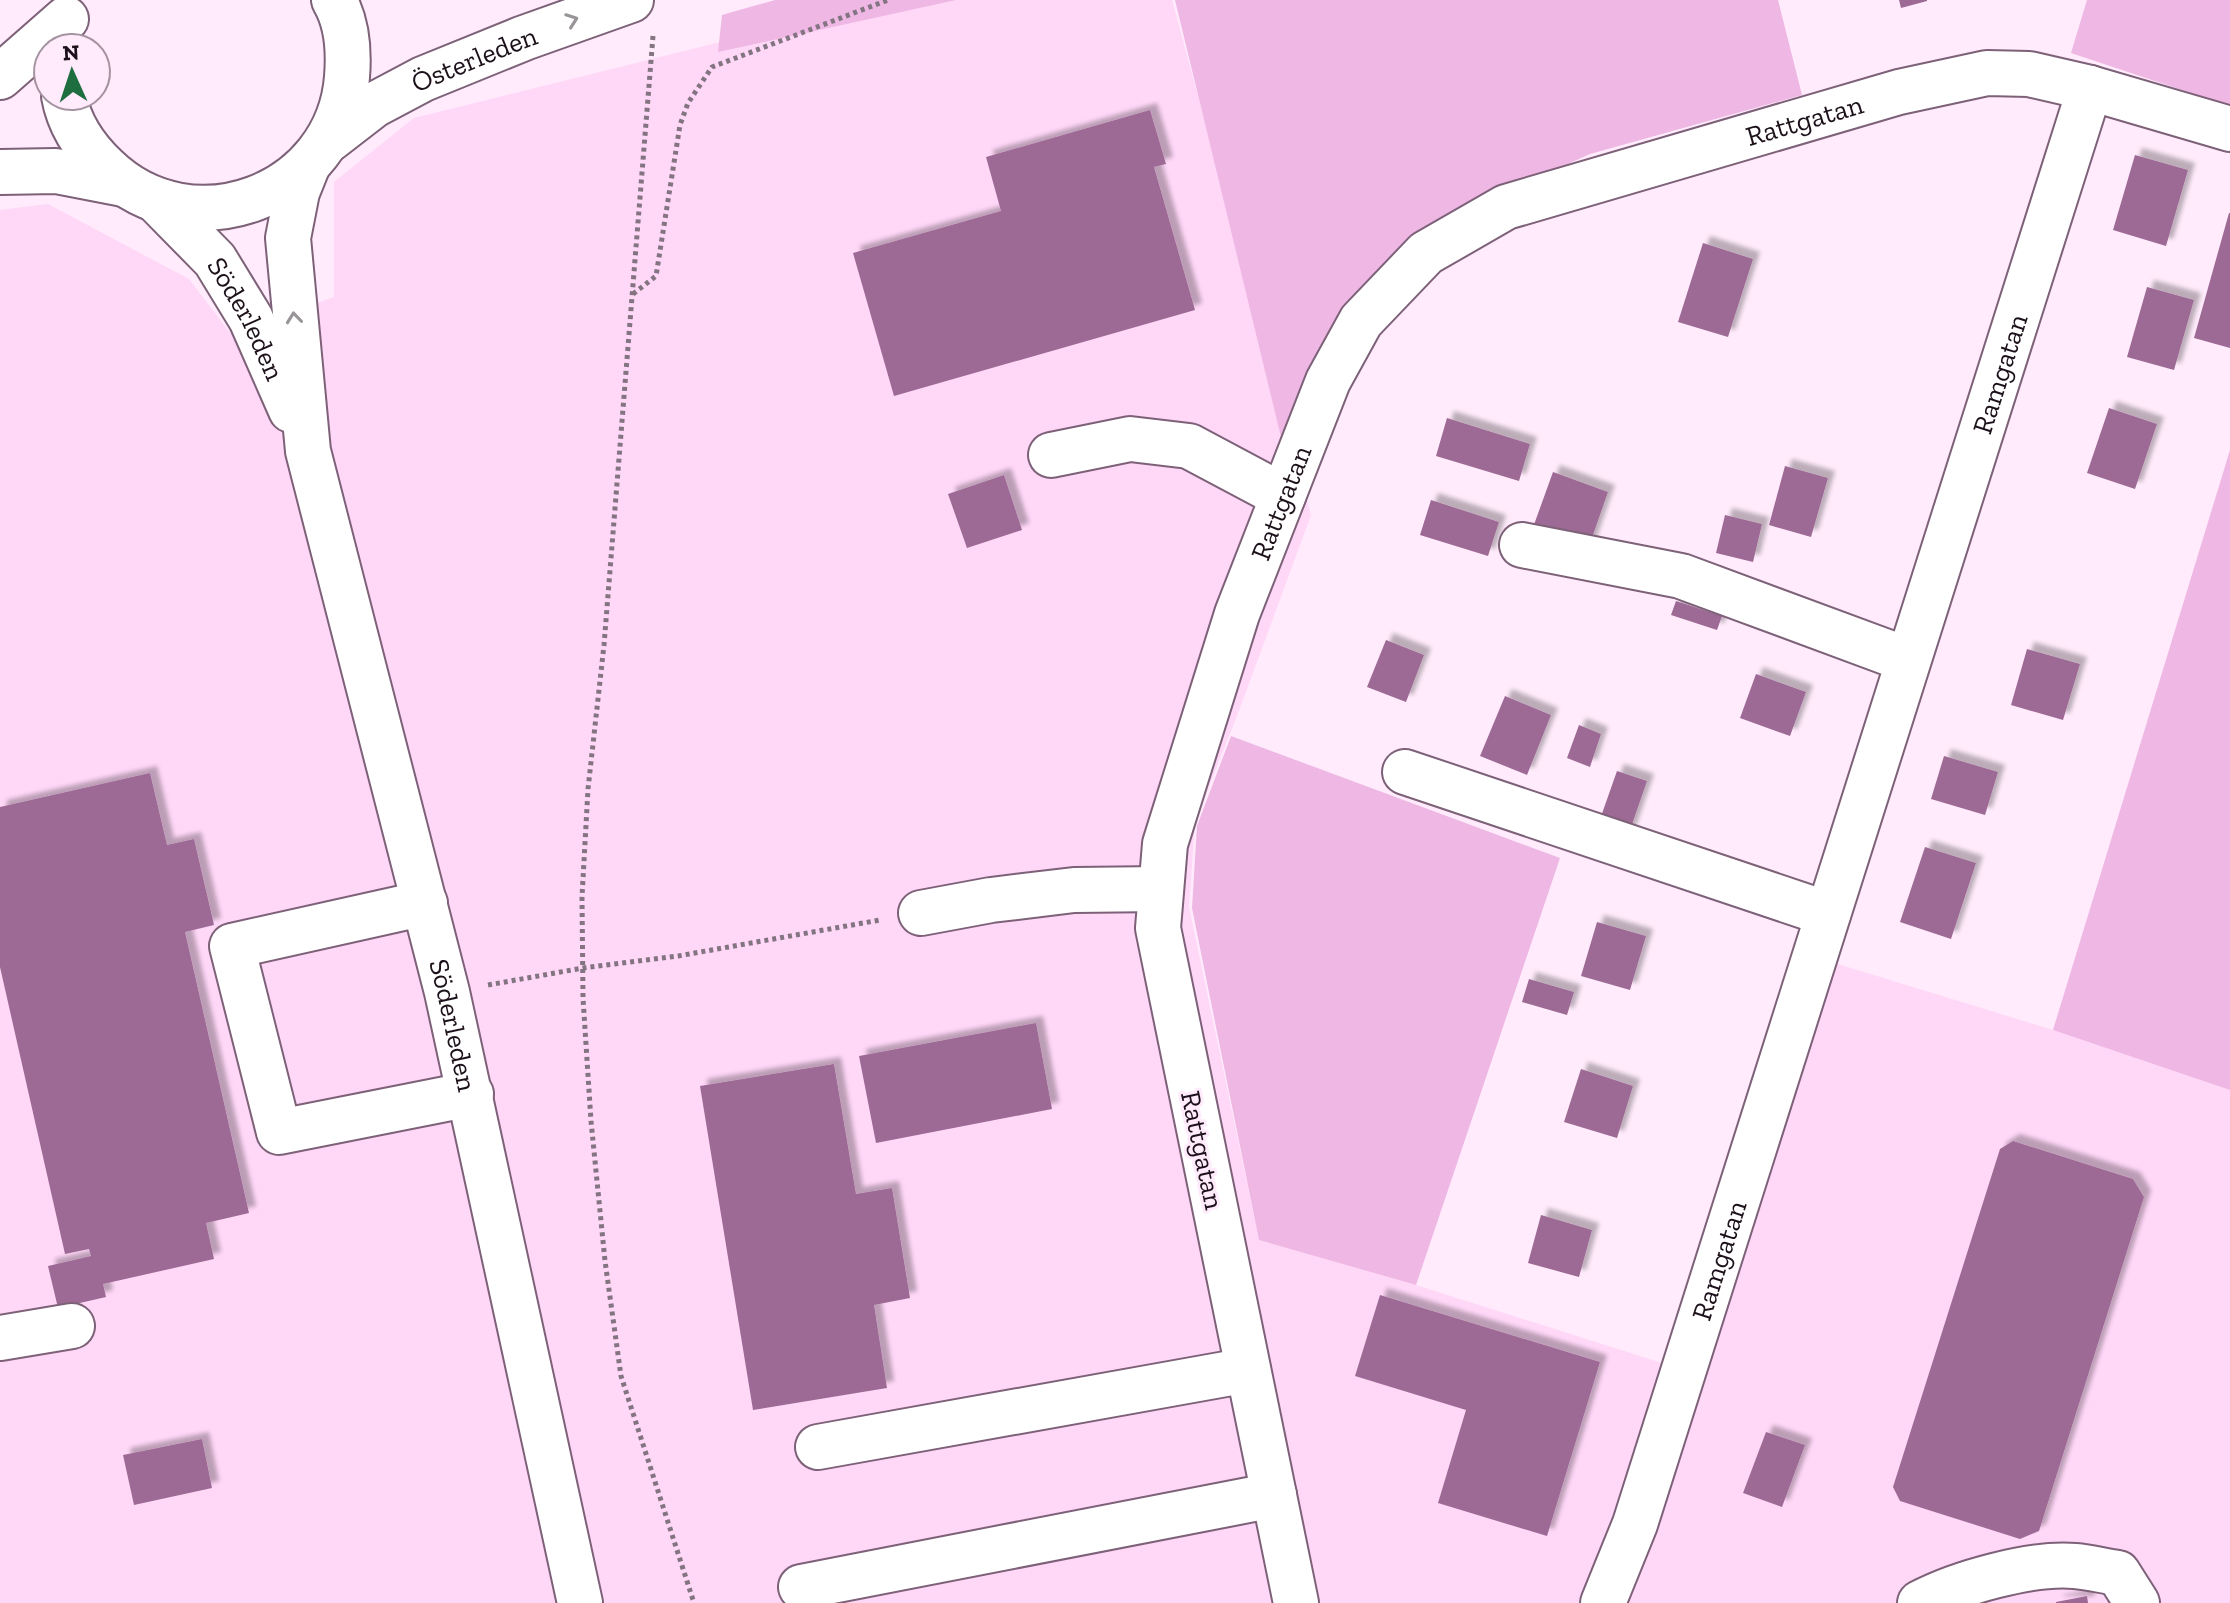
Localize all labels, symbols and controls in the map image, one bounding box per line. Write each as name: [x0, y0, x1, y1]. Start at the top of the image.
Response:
one-way arrow: [564, 14, 578, 30]
street label: Österleden: [405, 19, 541, 99]
north arrow: [32, 32, 112, 112]
text: N: [62, 39, 80, 66]
street label: Rattgatan: [1742, 87, 1867, 153]
street label: Söderleden: [200, 251, 292, 385]
street label: Ramgatan: [1966, 310, 2034, 438]
one-way arrow: [286, 311, 303, 324]
street label: Rattgatan: [1244, 441, 1318, 565]
street label: Söderleden: [422, 955, 484, 1094]
street label: Rattgatan: [1174, 1088, 1231, 1212]
street label: Ramgatan: [1685, 1196, 1754, 1324]

